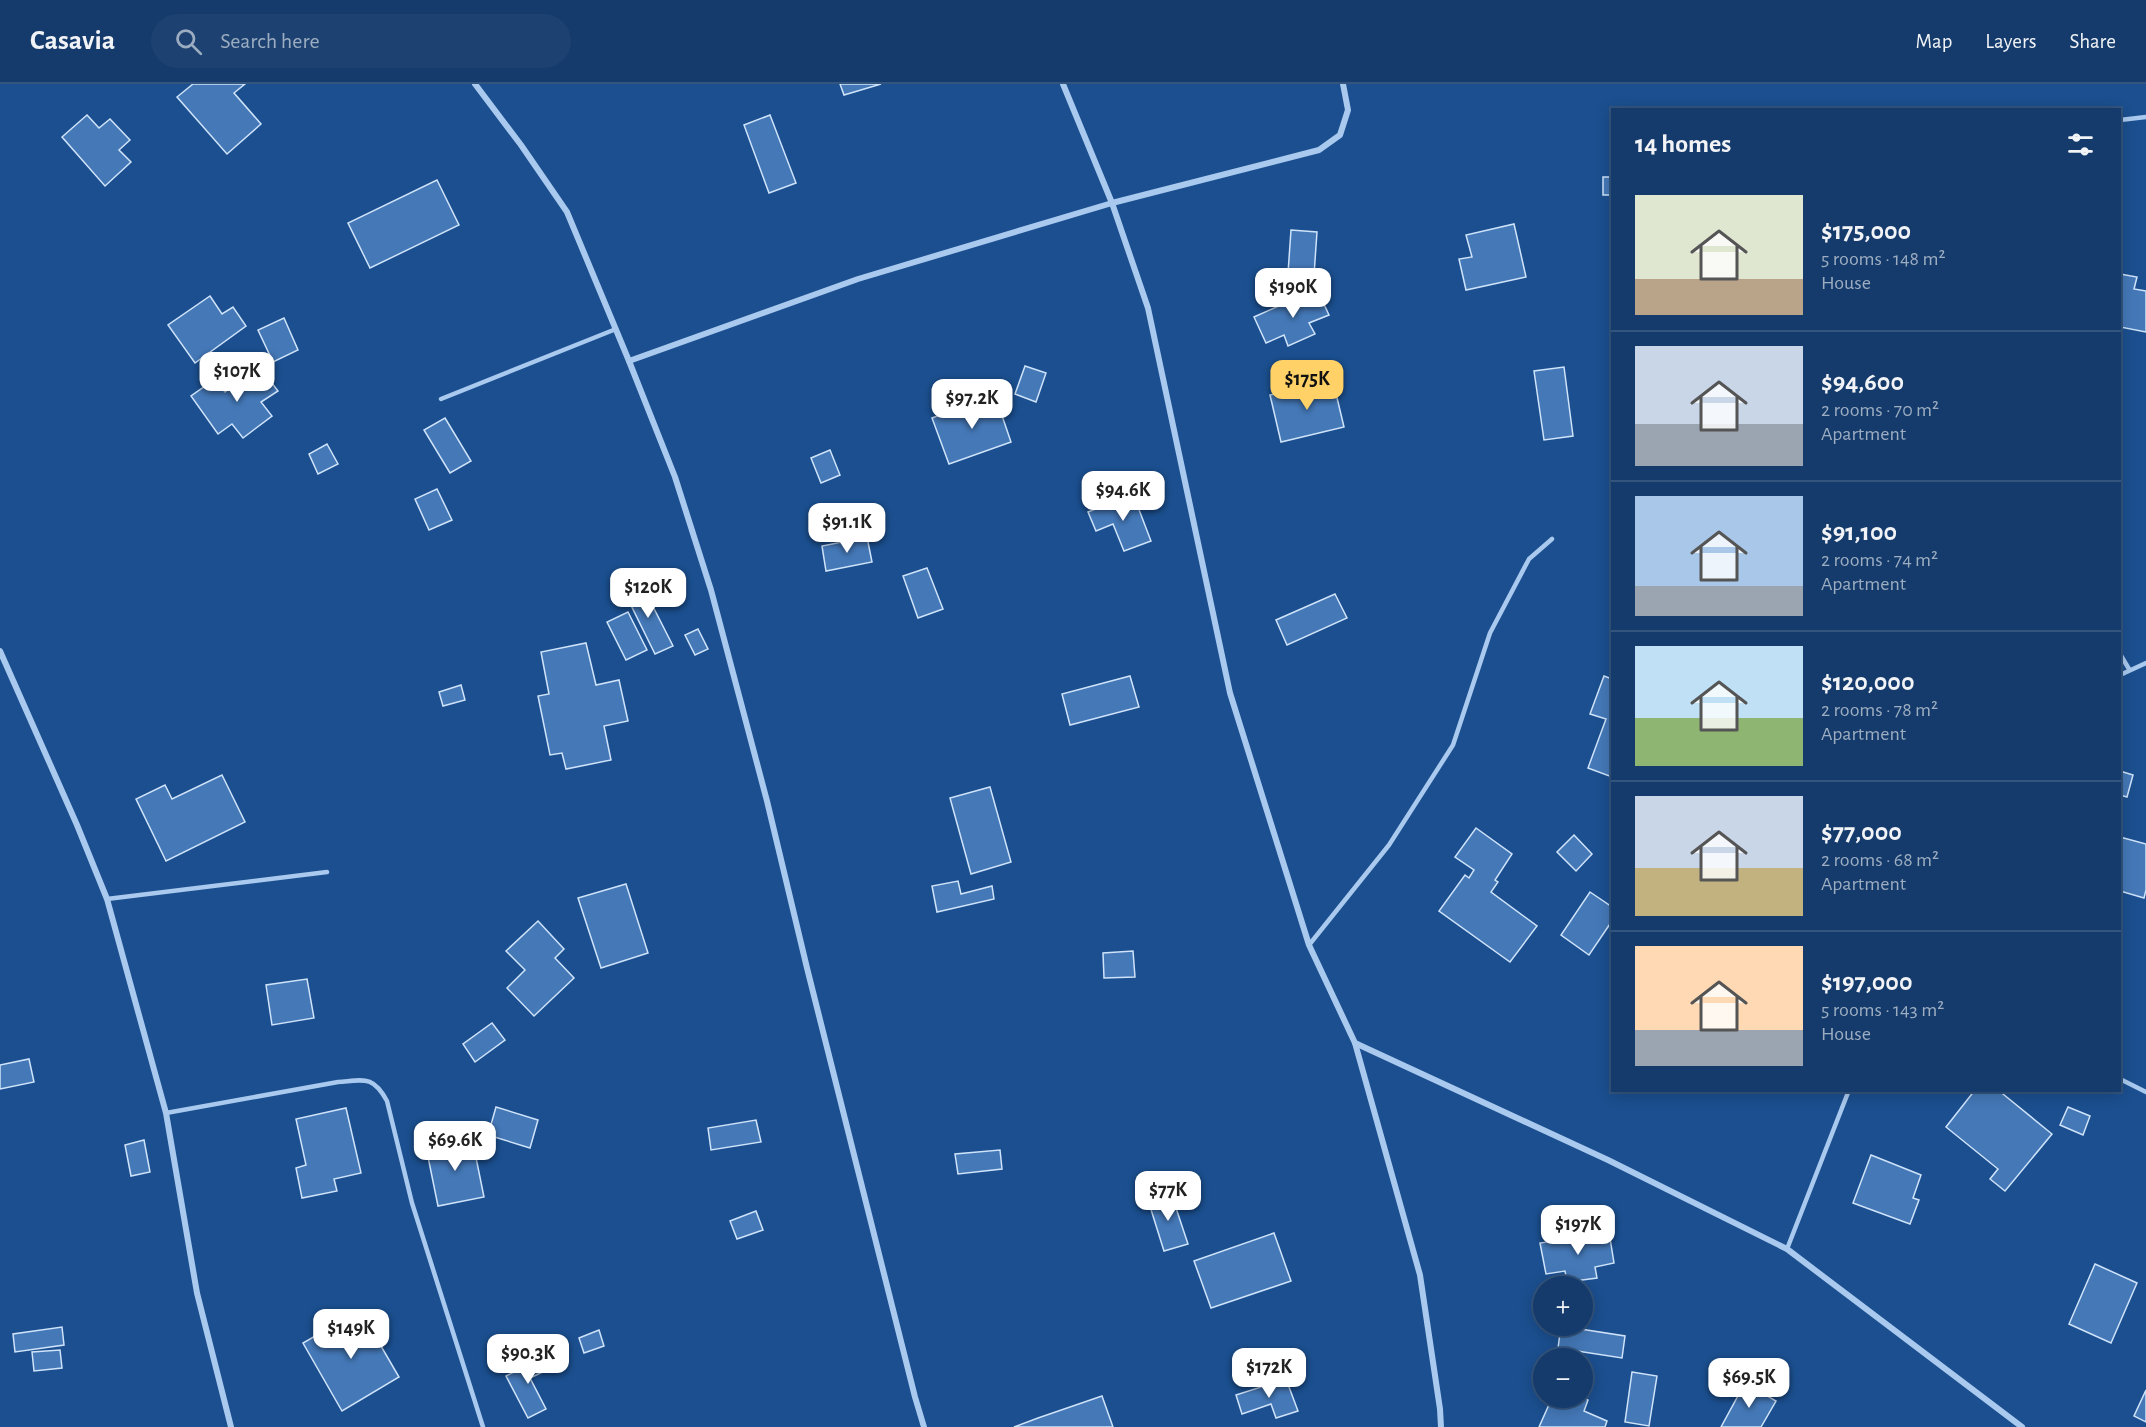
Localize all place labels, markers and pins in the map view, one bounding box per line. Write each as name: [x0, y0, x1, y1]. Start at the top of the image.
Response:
pin: $190K: [1251, 268, 1335, 319]
pin: $107K: [195, 352, 279, 403]
pin: $175K: [1265, 360, 1349, 411]
pin: $97.2K: [923, 379, 1021, 430]
pin: $94.6K: [1074, 471, 1172, 522]
pin: $91.1K: [798, 503, 896, 554]
pin: $120K: [606, 568, 690, 619]
pin: $69.6K: [406, 1121, 504, 1172]
pin: $77K: [1132, 1171, 1204, 1222]
pin: $197K: [1536, 1205, 1620, 1256]
pin: $149K: [309, 1309, 393, 1360]
pin: $90.3K: [479, 1334, 577, 1385]
pin: $172K: [1227, 1348, 1311, 1399]
pin: $69.5K: [1700, 1358, 1798, 1409]

